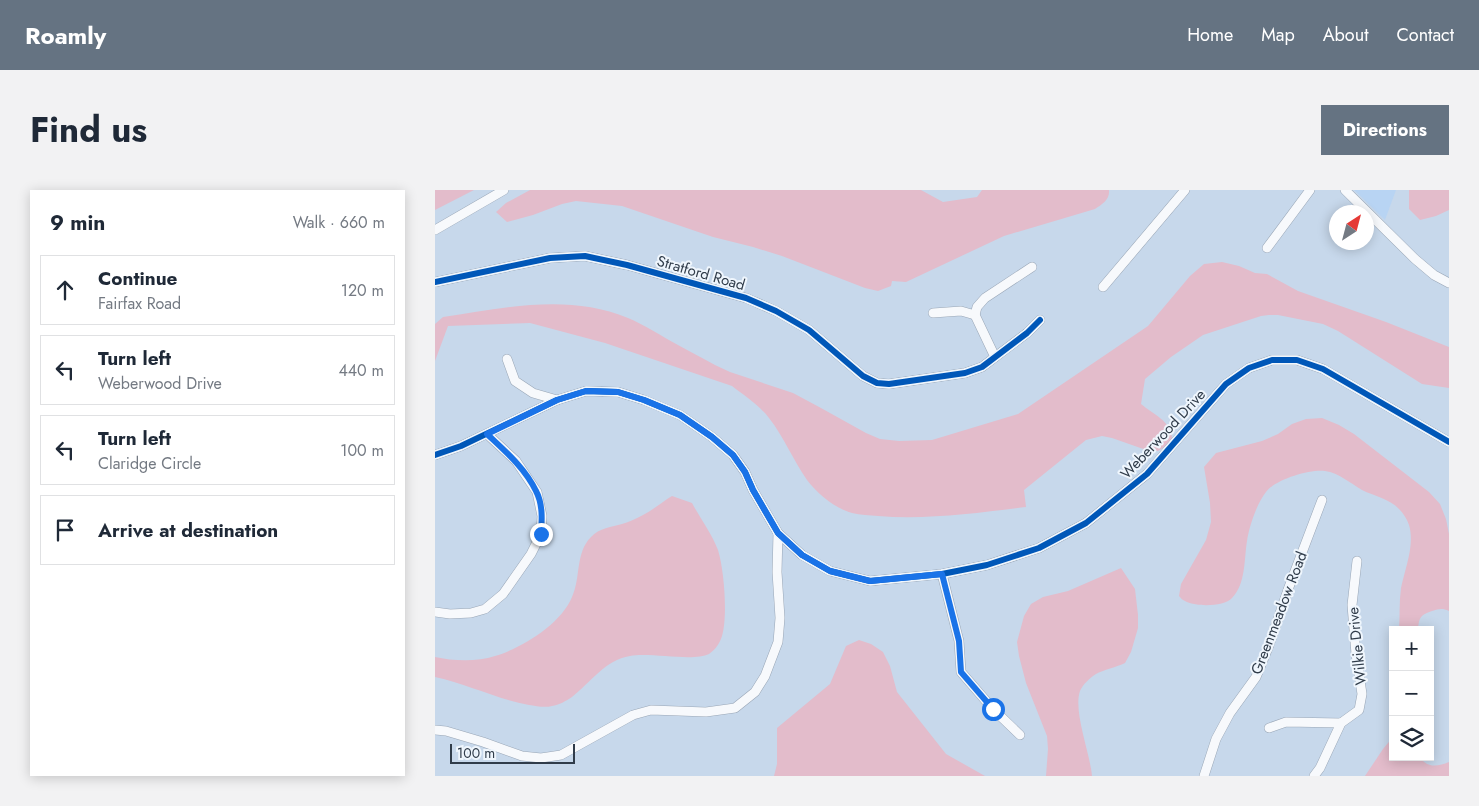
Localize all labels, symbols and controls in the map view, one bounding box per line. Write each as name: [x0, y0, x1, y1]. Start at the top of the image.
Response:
text: Roamly: [25, 18, 106, 53]
text: Home: [1187, 22, 1233, 48]
text: Map: [1261, 22, 1295, 48]
text: About: [1323, 22, 1368, 48]
text: Contact: [1396, 22, 1454, 48]
text: Find us: [30, 105, 147, 155]
button: Directions: [1321, 105, 1449, 155]
north arrow: [1329, 205, 1374, 250]
text: 9 min: [50, 208, 105, 238]
text: Walk · 660 m: [293, 211, 385, 234]
street label: Stratford Road: [654, 250, 748, 296]
text: Continue: [98, 265, 177, 292]
icon: ahead: [51, 276, 79, 304]
text: 120 m: [341, 279, 384, 302]
text: Fairfax Road: [98, 292, 181, 315]
text: Turn left: [98, 345, 171, 372]
icon: left: [51, 356, 79, 384]
text: 440 m: [338, 359, 384, 382]
text: Weberwood Drive: [98, 372, 222, 395]
street label: Weberwood Drive: [1115, 384, 1211, 484]
text: Turn left: [98, 425, 171, 452]
icon: left: [51, 436, 79, 464]
text: 100 m: [340, 439, 384, 462]
text: Claridge Circle: [98, 452, 201, 475]
icon: arrive: [51, 516, 79, 544]
text: Arrive at destination: [98, 517, 278, 544]
route end: [530, 523, 553, 546]
street label: Greenmeadow Road: [1245, 548, 1313, 678]
street label: Wilkie Drive: [1342, 606, 1372, 686]
map controls: [1389, 626, 1434, 761]
button: +: [1389, 626, 1434, 671]
button: −: [1389, 671, 1434, 716]
route start: [982, 698, 1005, 721]
button: layers: [1389, 716, 1434, 761]
scale bar: [450, 741, 575, 764]
text: 100 m: [457, 743, 495, 763]

